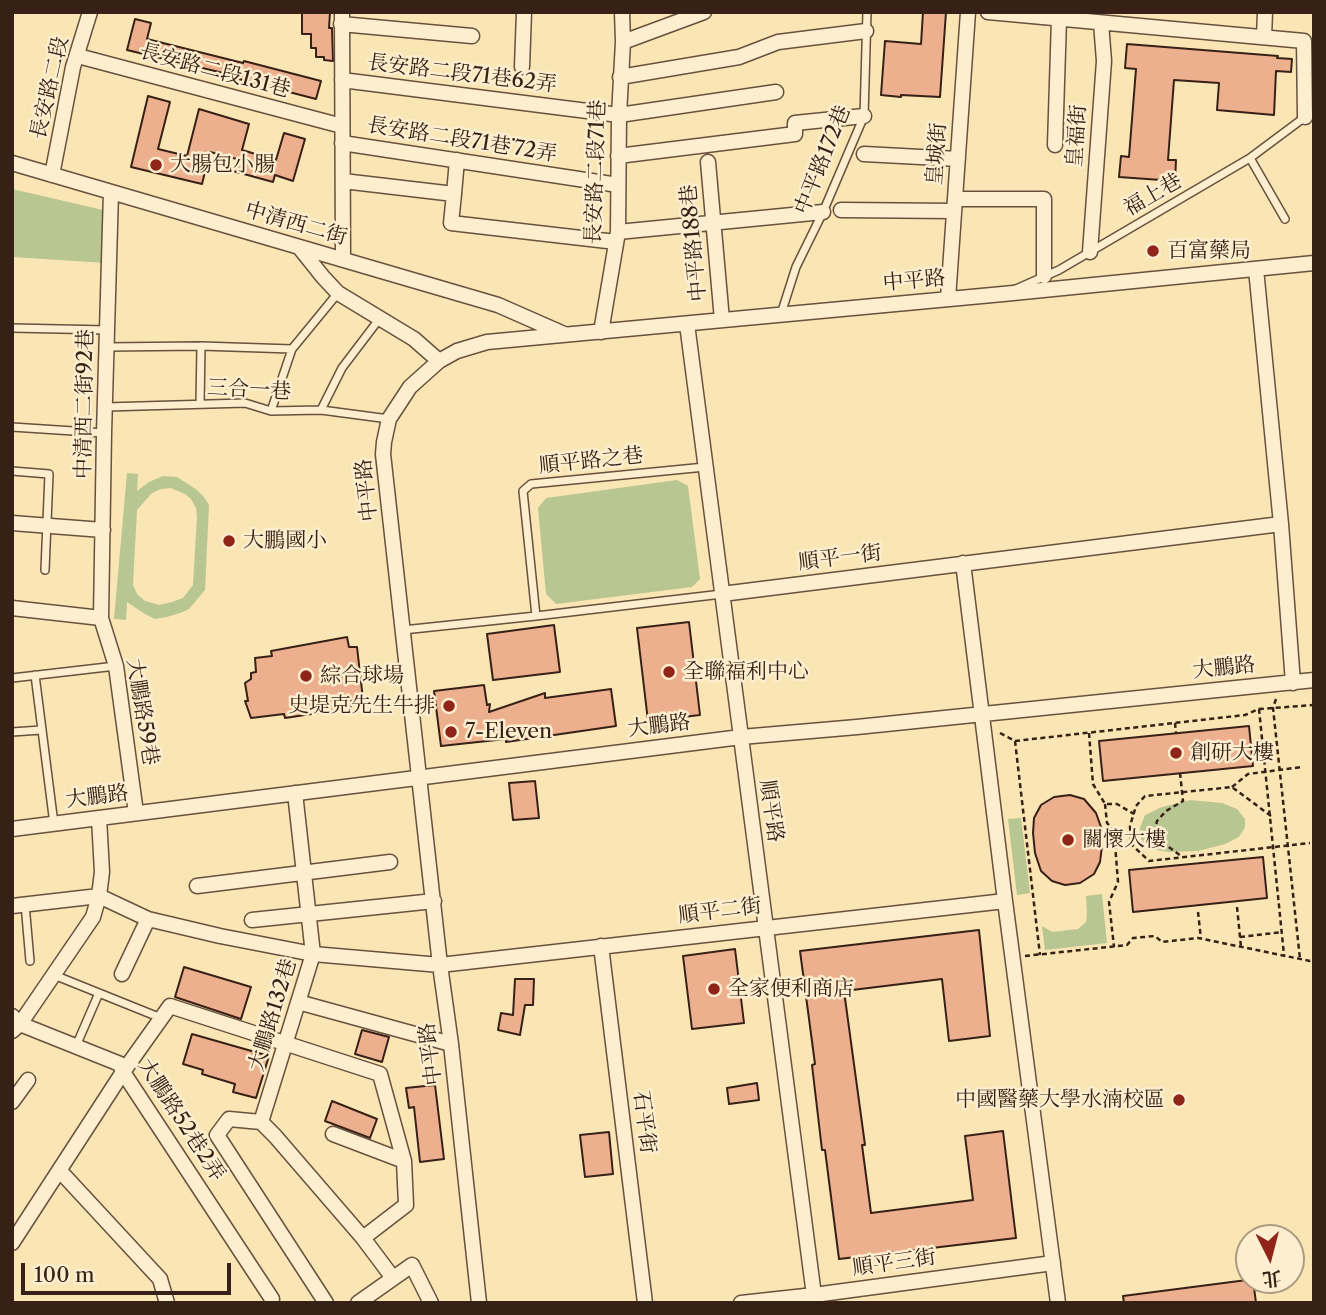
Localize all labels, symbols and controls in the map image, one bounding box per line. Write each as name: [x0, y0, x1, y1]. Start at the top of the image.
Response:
street label: 長安路二段: [26, 34, 74, 142]
street label: 長安路二段131巷: [137, 39, 293, 103]
street label: 長安路二段71巷62弄: [366, 50, 558, 98]
street label: 長安路二段71巷: [581, 99, 611, 245]
street label: 中平路172巷: [790, 102, 856, 218]
street label: 皇福街: [1062, 104, 1092, 168]
street label: 長安路二段71巷˙72弄: [365, 113, 559, 167]
street label: 皇城街: [922, 122, 952, 186]
place label: 大腸包小腸: [170, 152, 275, 178]
marker: 大腸包小腸: [148, 157, 164, 173]
street label: 福上巷: [1119, 168, 1187, 222]
street label: 中平路188巷: [676, 183, 712, 303]
street label: 中清西二街: [242, 197, 350, 251]
place label: 百富藥局: [1167, 238, 1251, 264]
marker: 百富藥局: [1145, 243, 1161, 259]
street label: 中平路: [882, 266, 946, 296]
street label: 中清西二街92巷: [71, 329, 99, 479]
street label: 三合一巷: [206, 375, 292, 405]
street label: 順平路之巷: [537, 443, 645, 479]
street label: 中平路: [351, 457, 383, 523]
place label: 大鵬國小: [243, 528, 327, 554]
marker: 大鵬國小: [221, 533, 237, 549]
street label: 順平一街: [797, 540, 883, 576]
street label: 大鵬路: [1191, 652, 1257, 684]
street label: 大鵬路59巷: [121, 657, 163, 767]
place label: 全聯福利中心: [683, 659, 809, 685]
place label: 綜合球場: [320, 663, 404, 689]
marker: 全聯福利中心: [661, 664, 677, 680]
marker: 綜合球場: [298, 668, 314, 684]
place label: 史堤克先生牛排: [288, 693, 435, 719]
marker: 史堤克先生牛排: [441, 698, 457, 714]
street label: 大鵬路: [626, 710, 692, 742]
place label: 7-Eleven: [465, 719, 552, 745]
marker: 7-Eleven: [443, 724, 459, 740]
place label: 創研大樓: [1190, 740, 1274, 766]
marker: 創研大樓: [1168, 745, 1184, 761]
street label: 順平路: [754, 778, 788, 844]
street label: 大鵬路: [64, 781, 130, 813]
place label: 關懷大樓: [1082, 827, 1166, 853]
marker: 關懷大樓: [1060, 832, 1076, 848]
street label: 順平二街: [677, 893, 763, 929]
street label: 大鵬路132巷: [244, 956, 302, 1074]
place label: 全家便利商店: [728, 976, 854, 1002]
marker: 全家便利商店: [706, 981, 722, 997]
street label: 中平路: [415, 1021, 447, 1087]
street label: 大鵬路52巷2弄: [132, 1054, 230, 1186]
place label: 中國醫藥大學水湳校區: [955, 1087, 1165, 1113]
street label: 石平街: [628, 1089, 660, 1155]
marker: 中國醫藥大學水湳校區: [1171, 1092, 1187, 1108]
north arrow: [1235, 1224, 1305, 1294]
street label: 順平三街: [851, 1245, 937, 1281]
scale bar: [24, 1248, 234, 1292]
text: 100 m: [34, 1262, 95, 1287]
text: 北: [1261, 1266, 1283, 1291]

